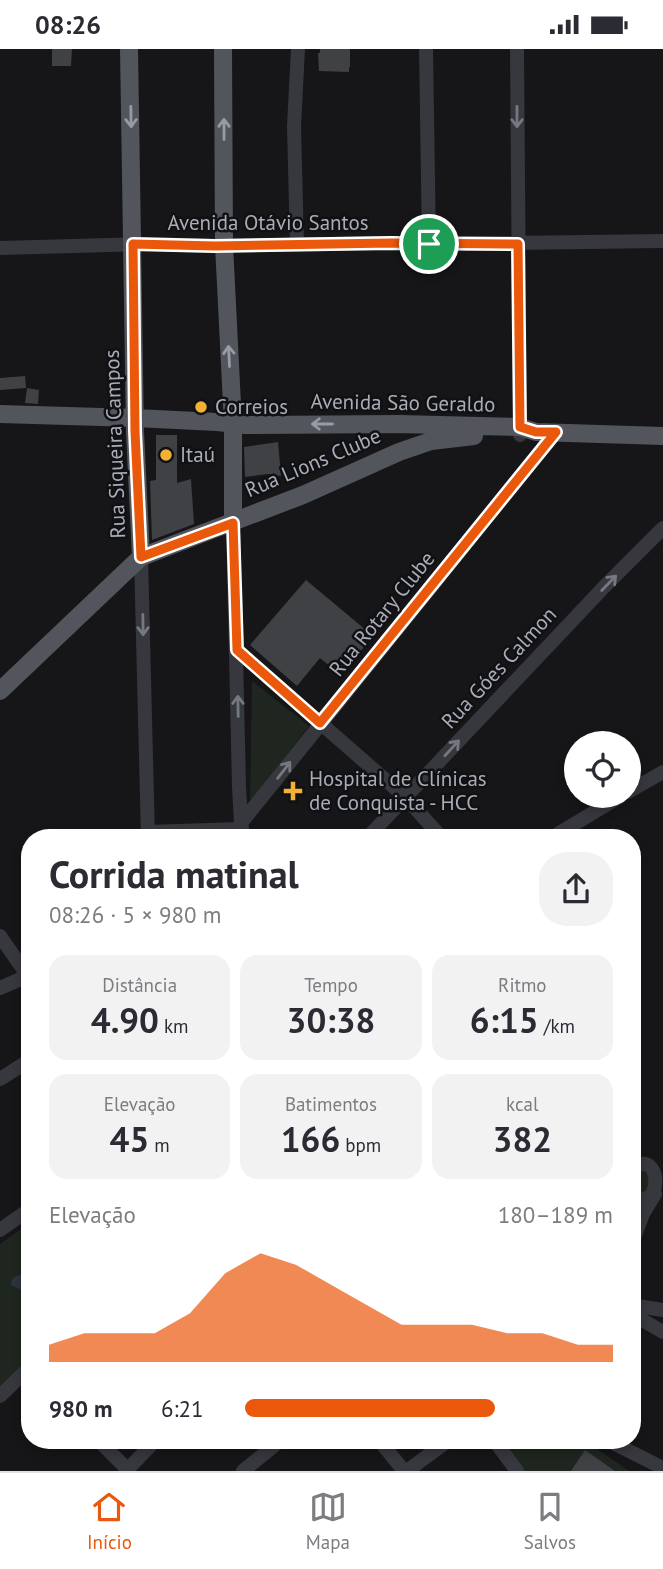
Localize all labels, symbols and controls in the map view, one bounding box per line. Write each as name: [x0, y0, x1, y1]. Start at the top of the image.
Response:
text: 08:26: [35, 8, 101, 41]
one-way arrow: [124, 105, 137, 128]
one-way arrow: [511, 105, 524, 128]
one-way arrow: [217, 117, 230, 140]
street label: Avenida Otávio Santos: [167, 209, 369, 236]
pin: [399, 214, 459, 274]
icon: arrive: [410, 225, 448, 263]
one-way arrow: [223, 345, 236, 368]
street label: Rua Siqueira Campos: [98, 349, 131, 539]
street label: Avenida São Geraldo: [310, 387, 496, 418]
place label: Correios: [215, 393, 288, 420]
marker: Correios: [193, 399, 209, 415]
one-way arrow: [311, 417, 334, 431]
street label: Rua Lions Clube: [241, 422, 385, 503]
place label: Itaú: [180, 441, 215, 468]
marker: Itaú: [158, 447, 174, 463]
street label: Rua Rotary Clube: [323, 546, 440, 682]
one-way arrow: [600, 574, 617, 591]
street label: Rua Góes Calmon: [435, 601, 562, 734]
one-way arrow: [136, 614, 150, 637]
one-way arrow: [231, 695, 245, 718]
map controls: [564, 731, 641, 808]
button: locate: [564, 731, 641, 808]
one-way arrow: [444, 740, 461, 757]
one-way arrow: [276, 761, 291, 780]
place label: Hospital de Clínicas de Conquista - HCC: [309, 765, 487, 816]
marker: Hospital de Clínicas de Conquista - HCC: [283, 781, 303, 801]
text: Corrida matinal: [49, 849, 299, 898]
button: share: [539, 852, 613, 926]
text: 08:26 · 5 × 980 m: [49, 900, 221, 929]
text: Distância: [102, 973, 177, 997]
text: Tempo: [304, 973, 358, 997]
text: Ritmo: [498, 973, 547, 997]
text: 4.90: [91, 997, 159, 1043]
text: 30:38: [287, 997, 375, 1043]
text: 6:15: [470, 997, 539, 1043]
text: km: [159, 1014, 189, 1038]
text: /km: [539, 1014, 575, 1038]
text: Elevação: [104, 1092, 176, 1116]
text: Batimentos: [285, 1092, 377, 1116]
text: kcal: [506, 1092, 539, 1116]
text: 45: [110, 1116, 149, 1162]
text: 166: [281, 1116, 340, 1162]
text: 382: [493, 1116, 552, 1162]
text: m: [149, 1133, 170, 1157]
text: bpm: [340, 1133, 381, 1157]
text: Elevação: [49, 1200, 136, 1229]
text: 180–189 m: [498, 1200, 613, 1229]
text: 980 m: [49, 1394, 112, 1423]
text: 6:21: [161, 1394, 204, 1423]
tab: Início: [87, 1488, 132, 1554]
tab: Mapa: [306, 1488, 350, 1554]
tab: Salvos: [524, 1488, 576, 1554]

